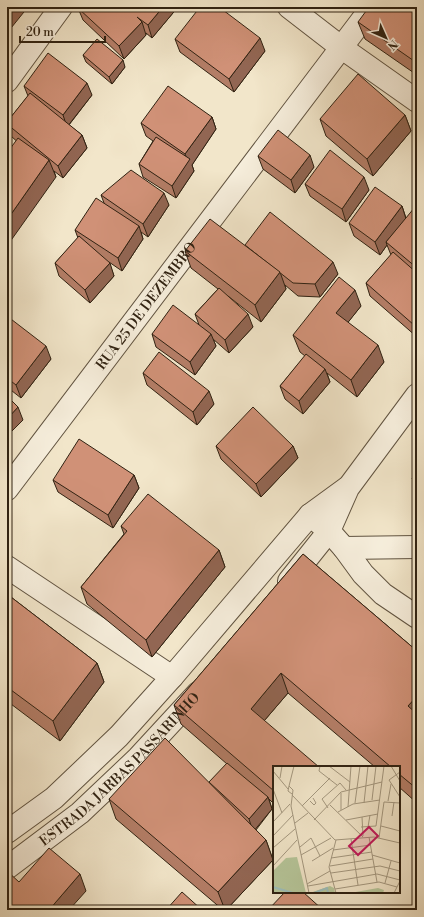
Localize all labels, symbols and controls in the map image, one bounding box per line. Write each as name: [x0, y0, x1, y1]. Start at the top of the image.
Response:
scale bar: [20, 18, 105, 44]
north arrow: [366, 18, 406, 58]
text: 20 m: [26, 25, 54, 40]
text: N: [384, 36, 400, 53]
street label: RUA 25 DE DEZEMBRO: [92, 239, 201, 374]
street label: ESTRADA JARBAS PASSARINHO: [36, 689, 204, 851]
inset map: [273, 766, 400, 893]

